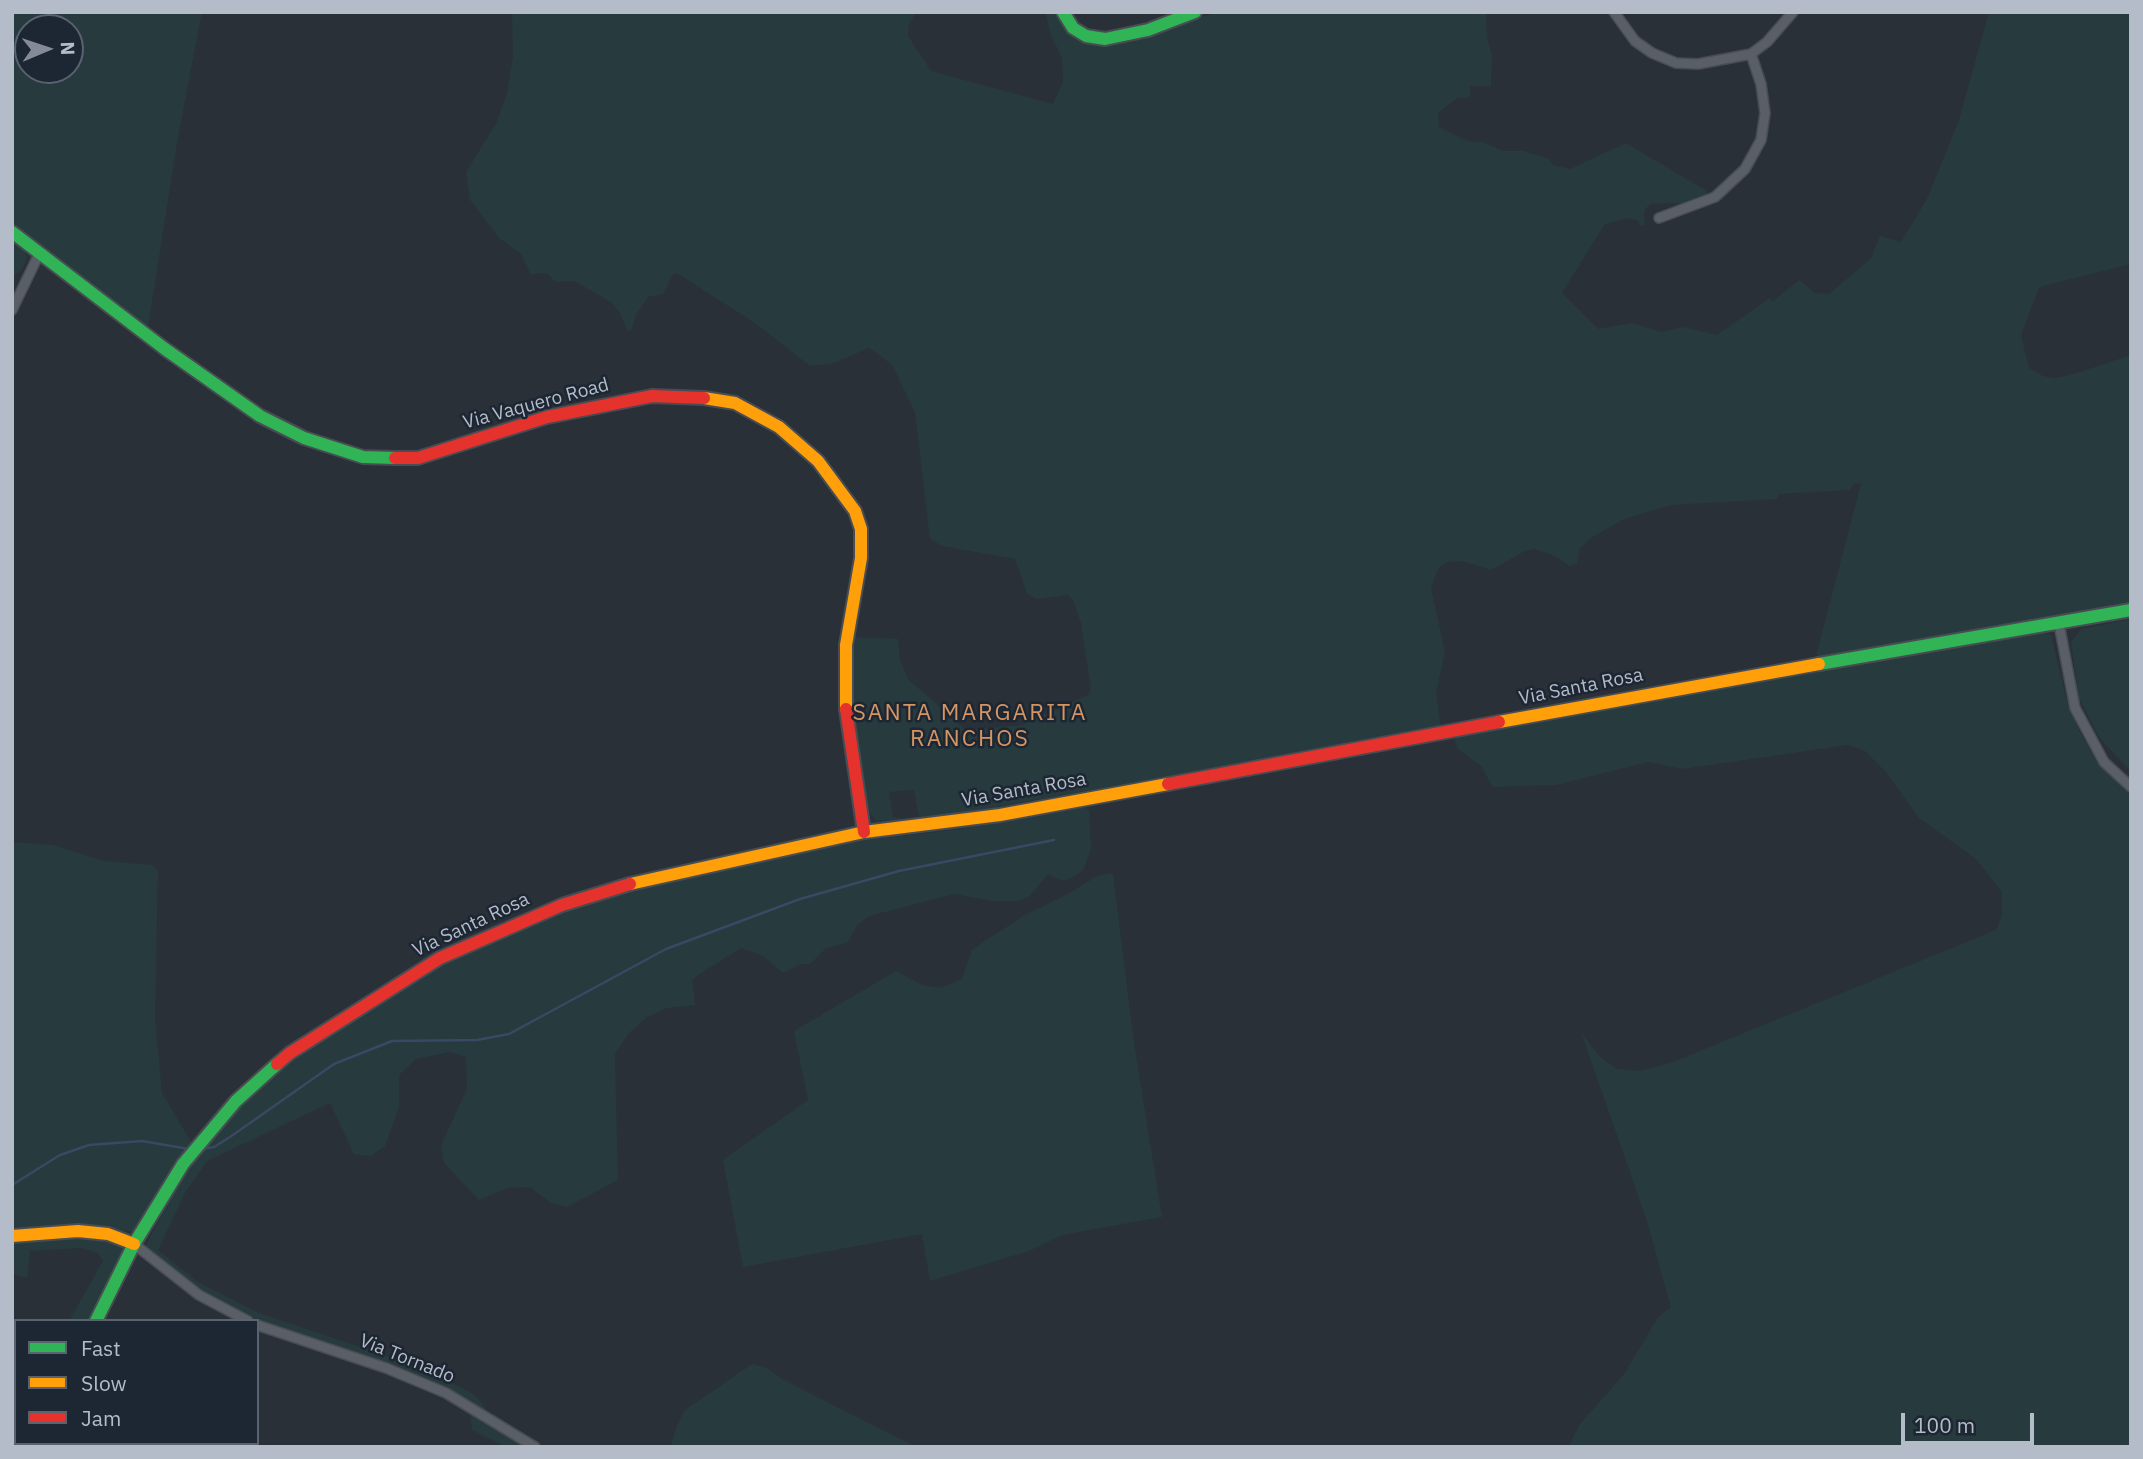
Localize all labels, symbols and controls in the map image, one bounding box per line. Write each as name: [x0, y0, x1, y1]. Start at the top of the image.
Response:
north arrow: [14, 14, 84, 84]
text: N: [56, 41, 80, 56]
street label: Via Vaquero Road: [461, 374, 611, 434]
street label: Via Santa Rosa: [1517, 664, 1645, 710]
district label: SANTA MARGARITA RANCHOS: [854, 699, 1086, 753]
street label: Via Santa Rosa: [960, 768, 1088, 812]
street label: Via Santa Rosa: [409, 888, 533, 962]
legend: [14, 1319, 259, 1445]
street label: Via Tornado: [356, 1330, 458, 1388]
text: Fast: [81, 1334, 121, 1362]
text: Slow: [81, 1369, 127, 1397]
scale bar: [1905, 1400, 2038, 1444]
text: Jam: [81, 1404, 121, 1432]
text: 100 m: [1914, 1411, 1975, 1439]

